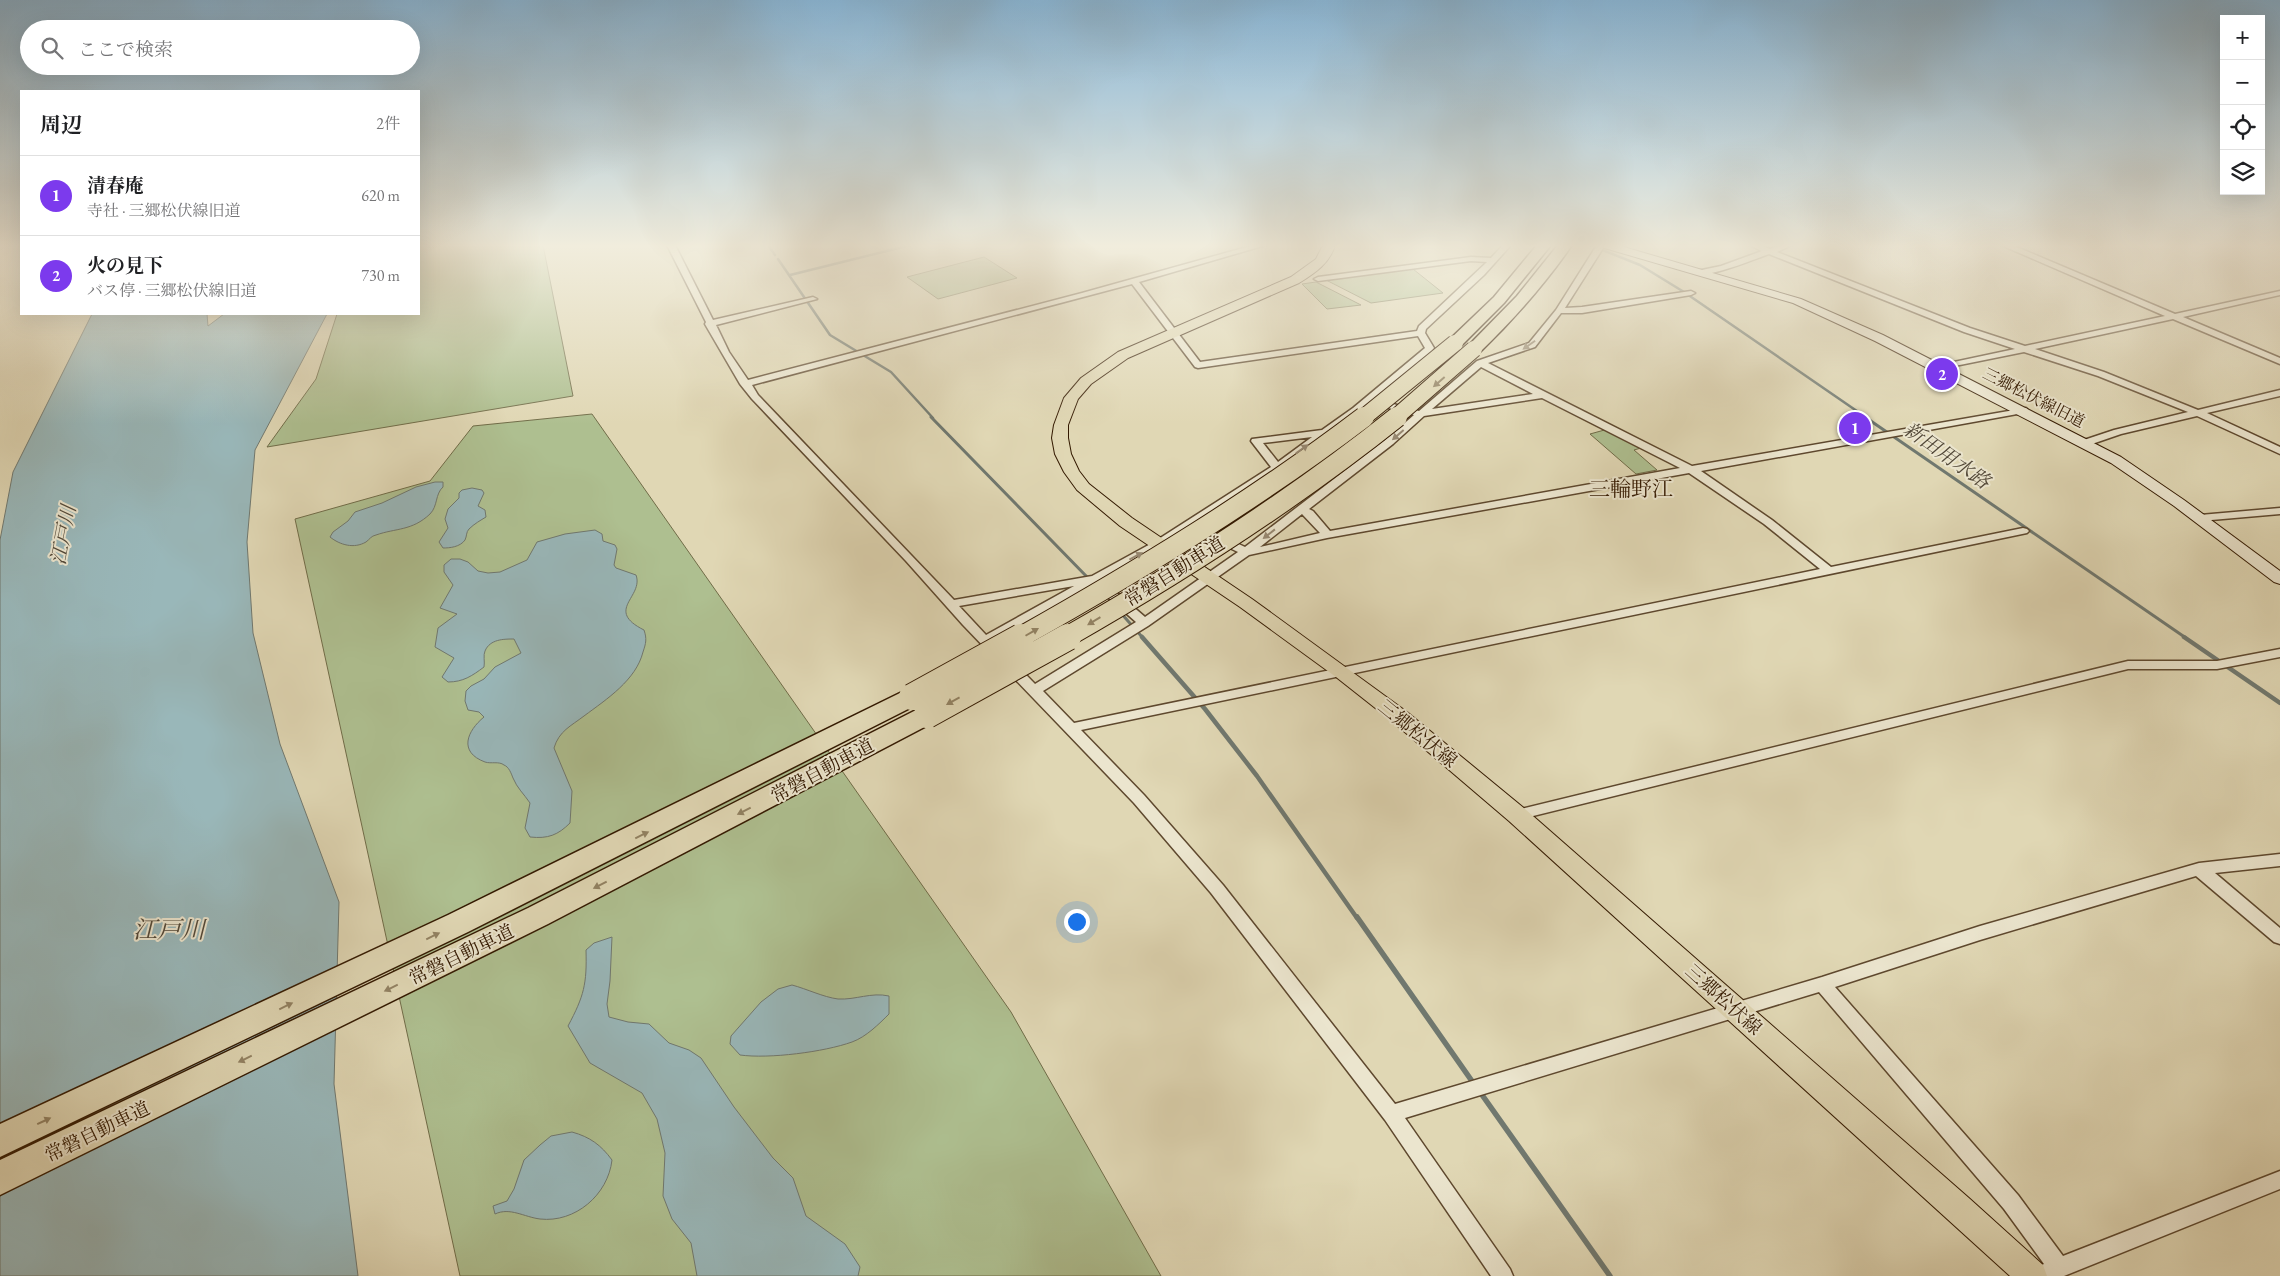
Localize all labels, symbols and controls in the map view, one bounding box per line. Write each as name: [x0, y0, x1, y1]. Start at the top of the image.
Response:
map controls: [2220, 15, 2265, 195]
button: +: [2220, 15, 2265, 60]
search box: [20, 20, 420, 75]
icon: search: [38, 34, 66, 62]
text: ここで検索: [78, 37, 173, 62]
button: −: [2220, 60, 2265, 105]
button: locate: [2220, 105, 2265, 150]
text: 周辺: [40, 111, 82, 138]
text: 2件: [376, 113, 400, 134]
button: layers: [2220, 150, 2265, 195]
text: 清春庵: [87, 173, 144, 198]
text: 1: [52, 185, 60, 206]
text: 620 m: [361, 185, 400, 206]
text: 寺社 · 三郷松伏線旧道: [87, 200, 241, 221]
text: 火の見下: [87, 253, 163, 278]
text: 2: [52, 265, 60, 286]
text: 730 m: [361, 265, 400, 286]
text: バス停 · 三郷松伏線旧道: [87, 280, 257, 301]
one-way arrow: [1522, 340, 1536, 350]
pin: 2: [1926, 355, 1958, 393]
street label: 三郷松伏線旧道: [1979, 363, 2088, 432]
one-way arrow: [1432, 376, 1445, 387]
pin: 1: [1839, 409, 1871, 447]
water label: 新田用水路: [1899, 416, 1997, 495]
one-way arrow: [1391, 429, 1404, 440]
one-way arrow: [1295, 444, 1309, 454]
district label: 三輪野江: [1589, 475, 1673, 502]
water label: 江戸川: [45, 501, 82, 567]
one-way arrow: [1263, 529, 1276, 540]
street label: 常磐自動車道: [1119, 531, 1229, 612]
one-way arrow: [1129, 552, 1144, 560]
one-way arrow: [1088, 616, 1101, 625]
one-way arrow: [1025, 627, 1038, 636]
street label: 三郷松伏線: [1373, 694, 1462, 773]
one-way arrow: [946, 697, 960, 705]
street label: 常磐自動車道: [766, 733, 878, 808]
one-way arrow: [737, 807, 752, 815]
one-way arrow: [635, 830, 649, 838]
one-way arrow: [593, 881, 607, 889]
your location: [1064, 909, 1090, 935]
water label: 江戸川: [133, 914, 208, 945]
street label: 常磐自動車道: [405, 918, 518, 991]
one-way arrow: [426, 932, 440, 940]
street label: 三郷松伏線: [1680, 958, 1767, 1040]
one-way arrow: [384, 984, 398, 992]
one-way arrow: [279, 1002, 293, 1010]
one-way arrow: [238, 1055, 252, 1063]
street label: 常磐自動車道: [41, 1095, 154, 1168]
one-way arrow: [37, 1116, 51, 1124]

